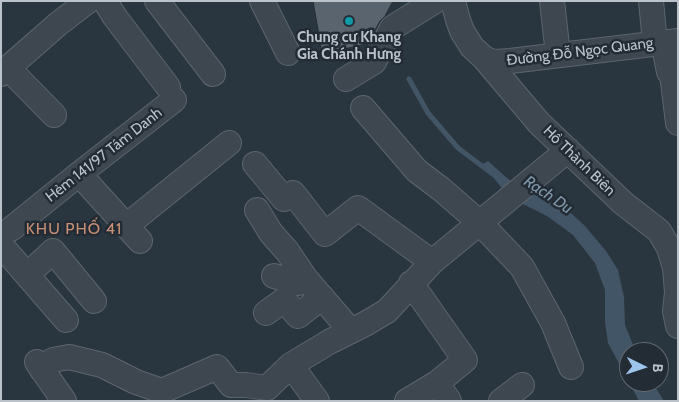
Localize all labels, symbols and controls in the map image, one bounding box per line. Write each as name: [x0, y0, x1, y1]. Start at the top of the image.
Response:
marker: Chung cư Khang Gia Chánh Hưng: [343, 15, 355, 27]
place label: Chung cư Khang Gia Chánh Hưng: [297, 29, 401, 64]
street label: Đường Đỗ Ngọc Quang: [506, 34, 654, 70]
street label: Hẻm 141/97 Tám Danh: [42, 104, 166, 206]
street label: Hồ Thành Biên: [539, 122, 619, 200]
water label: Rạch Du: [520, 172, 576, 218]
district label: KHU PHỐ 41: [25, 219, 123, 239]
north arrow: [619, 342, 669, 392]
text: B: [649, 363, 667, 373]

